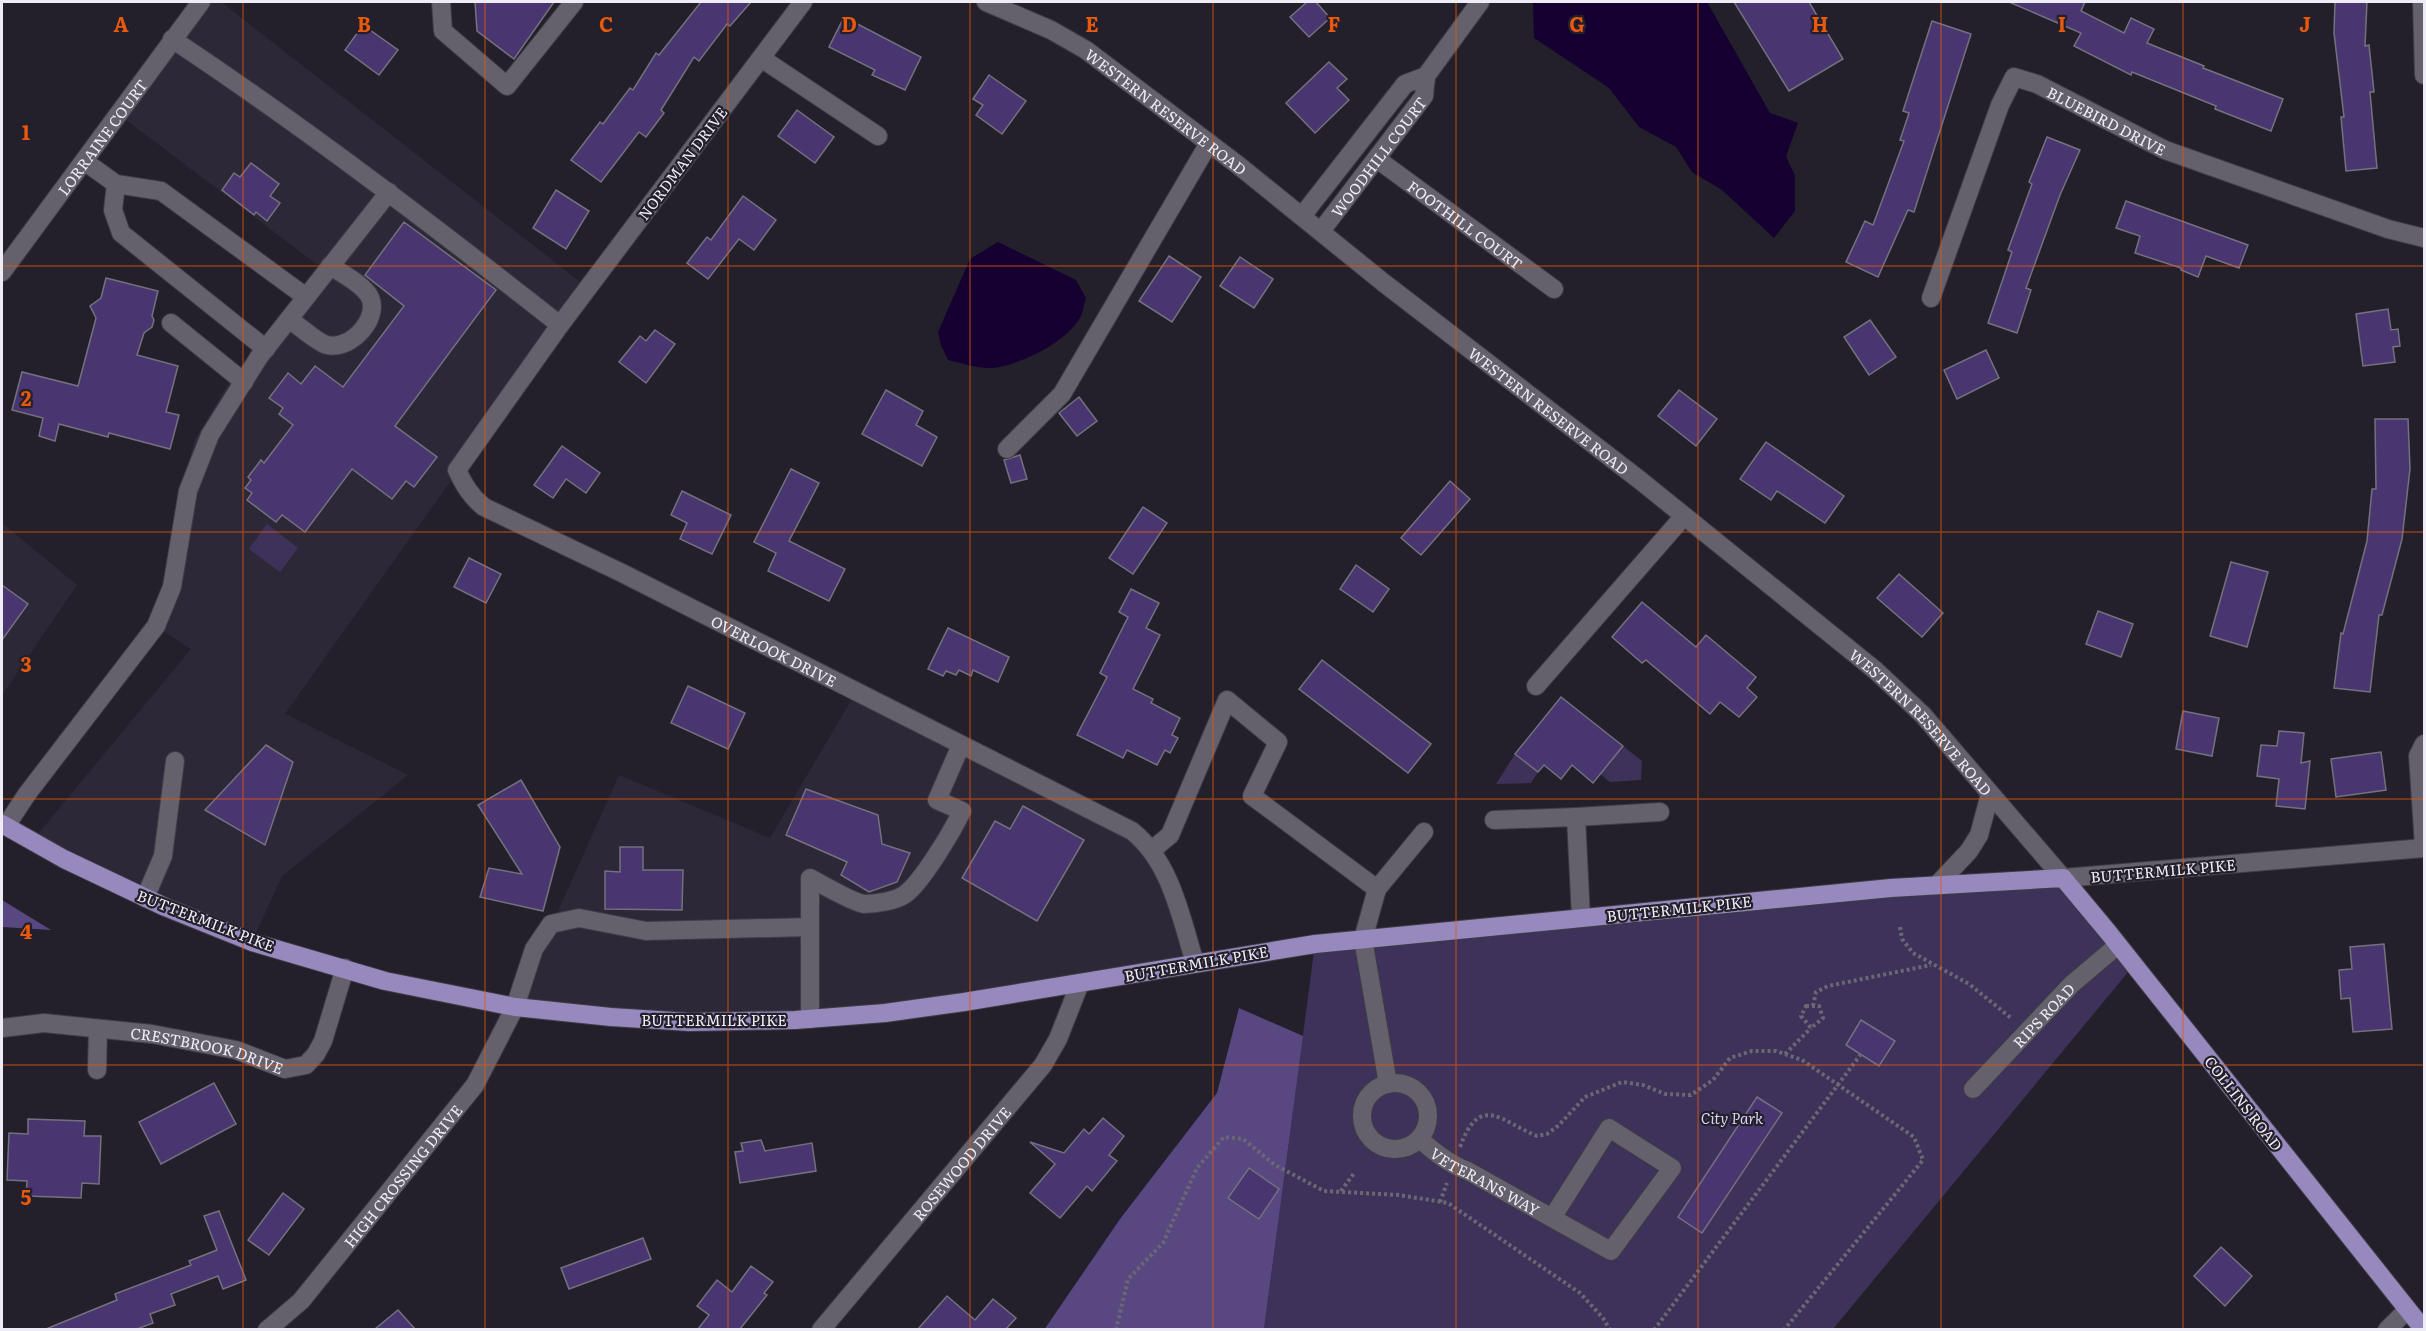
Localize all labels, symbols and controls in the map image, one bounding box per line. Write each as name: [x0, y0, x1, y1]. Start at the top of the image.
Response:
text: A: [113, 8, 129, 38]
text: B: [357, 8, 371, 38]
text: C: [599, 8, 613, 38]
text: D: [841, 8, 857, 38]
text: E: [1085, 8, 1099, 38]
text: F: [1328, 8, 1341, 38]
text: G: [1569, 8, 1585, 38]
text: H: [1812, 8, 1828, 38]
text: I: [2058, 8, 2066, 38]
text: J: [2299, 8, 2311, 38]
street label: WESTERN RESERVE ROAD: [1081, 42, 1252, 180]
street label: LORRAINE COURT: [51, 74, 152, 200]
street label: BLUEBIRD DRIVE: [2043, 80, 2170, 160]
street label: WOODHILL COURT: [1325, 91, 1431, 221]
street label: NORDMAN DRIVE: [632, 102, 732, 224]
text: 1: [22, 116, 30, 146]
street label: FOOTHILL COURT: [1403, 174, 1528, 274]
street label: WESTERN RESERVE ROAD: [1464, 341, 1634, 480]
text: 2: [21, 382, 32, 412]
street label: OVERLOOK DRIVE: [707, 609, 841, 692]
street label: WESTERN RESERVE ROAD: [1845, 643, 1998, 800]
text: 3: [20, 648, 32, 678]
street label: BUTTERMILK PIKE: [2090, 852, 2236, 888]
street label: BUTTERMILK PIKE: [134, 883, 278, 957]
street label: BUTTERMILK PIKE: [1605, 889, 1753, 927]
text: 4: [20, 915, 32, 945]
street label: BUTTERMILK PIKE: [1122, 939, 1270, 987]
street label: RIPS ROAD: [2007, 977, 2079, 1052]
street label: BUTTERMILK PIKE: [641, 1008, 787, 1031]
street label: CRESTBROOK DRIVE: [129, 1020, 287, 1079]
street label: COLLINS ROAD: [2200, 1051, 2288, 1155]
street label: HIGH CROSSING DRIVE: [337, 1099, 467, 1252]
street label: ROSEWOOD DRIVE: [906, 1101, 1016, 1225]
park label: City Park: [1701, 1106, 1764, 1129]
street label: VETERANS WAY: [1426, 1141, 1545, 1221]
text: 5: [21, 1181, 32, 1211]

